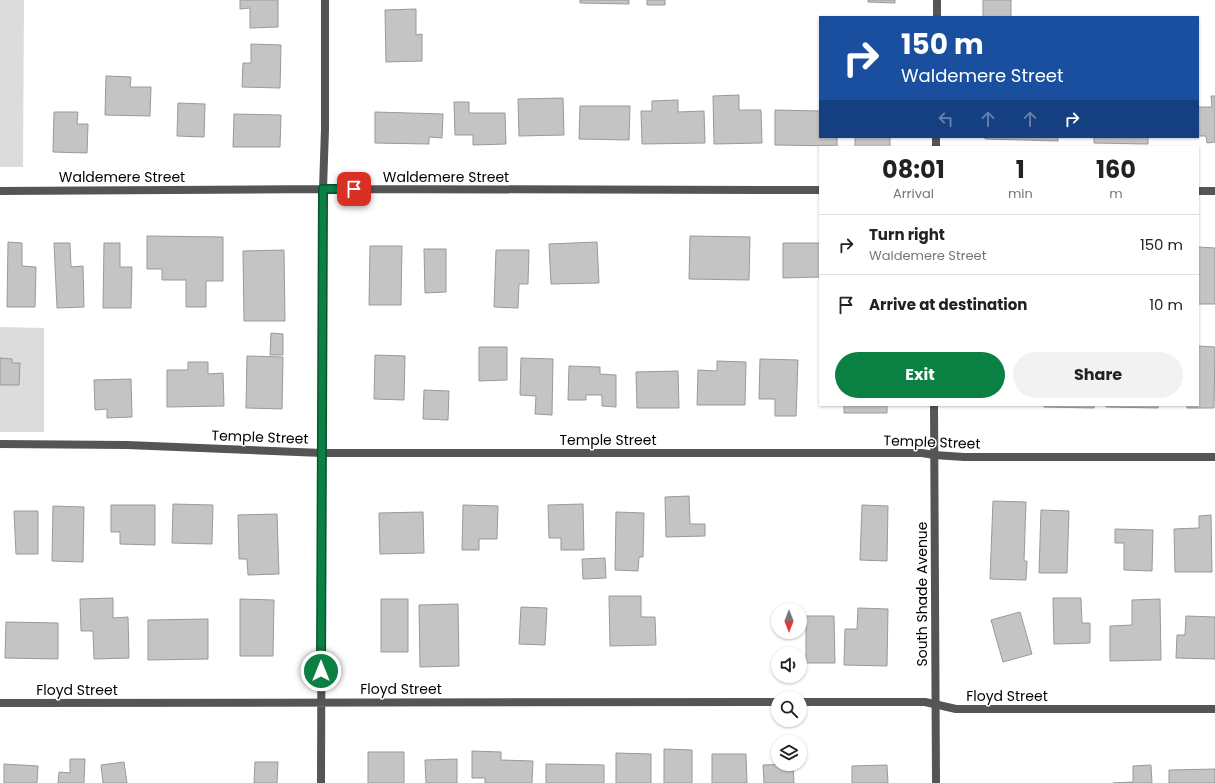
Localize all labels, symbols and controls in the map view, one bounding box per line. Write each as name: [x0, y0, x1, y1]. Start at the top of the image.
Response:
text: 150 m: [901, 25, 984, 64]
icon: right: [835, 32, 887, 84]
text: Waldemere Street: [901, 63, 1064, 88]
icon: left: [935, 108, 957, 130]
icon: ahead: [977, 108, 999, 130]
icon: ahead: [1019, 108, 1041, 130]
icon: right: [1061, 108, 1083, 130]
text: 08:01: [882, 153, 945, 186]
text: 1: [1016, 153, 1025, 186]
text: 160: [1096, 153, 1136, 186]
street label: Waldemere Street: [59, 167, 185, 187]
street label: Waldemere Street: [383, 167, 509, 187]
pin: [337, 172, 371, 206]
icon: arrive: [343, 178, 365, 200]
text: Arrival: [893, 184, 934, 203]
text: min: [1008, 184, 1033, 203]
text: m: [1109, 184, 1123, 203]
text: Turn right: [869, 224, 945, 245]
icon: right: [835, 234, 857, 256]
text: 150 m: [1140, 234, 1183, 255]
text: Waldemere Street: [869, 246, 986, 265]
icon: arrive: [835, 294, 857, 316]
text: Arrive at destination: [869, 294, 1027, 315]
text: 10 m: [1149, 294, 1183, 315]
button: Exit: [835, 352, 1005, 398]
button: Share: [1013, 352, 1183, 398]
street label: Temple Street: [211, 425, 309, 449]
street label: Temple Street: [560, 430, 657, 450]
street label: Temple Street: [883, 430, 981, 454]
street label: South Shade Avenue: [912, 521, 932, 667]
north arrow: [771, 603, 807, 639]
map controls: [771, 603, 807, 771]
button: sound: [771, 647, 807, 683]
position arrow: [300, 650, 342, 692]
street label: Floyd Street: [360, 679, 442, 699]
street label: Floyd Street: [36, 680, 118, 700]
street label: Floyd Street: [966, 686, 1048, 706]
button: search: [771, 691, 807, 727]
button: layers: [771, 735, 807, 771]

